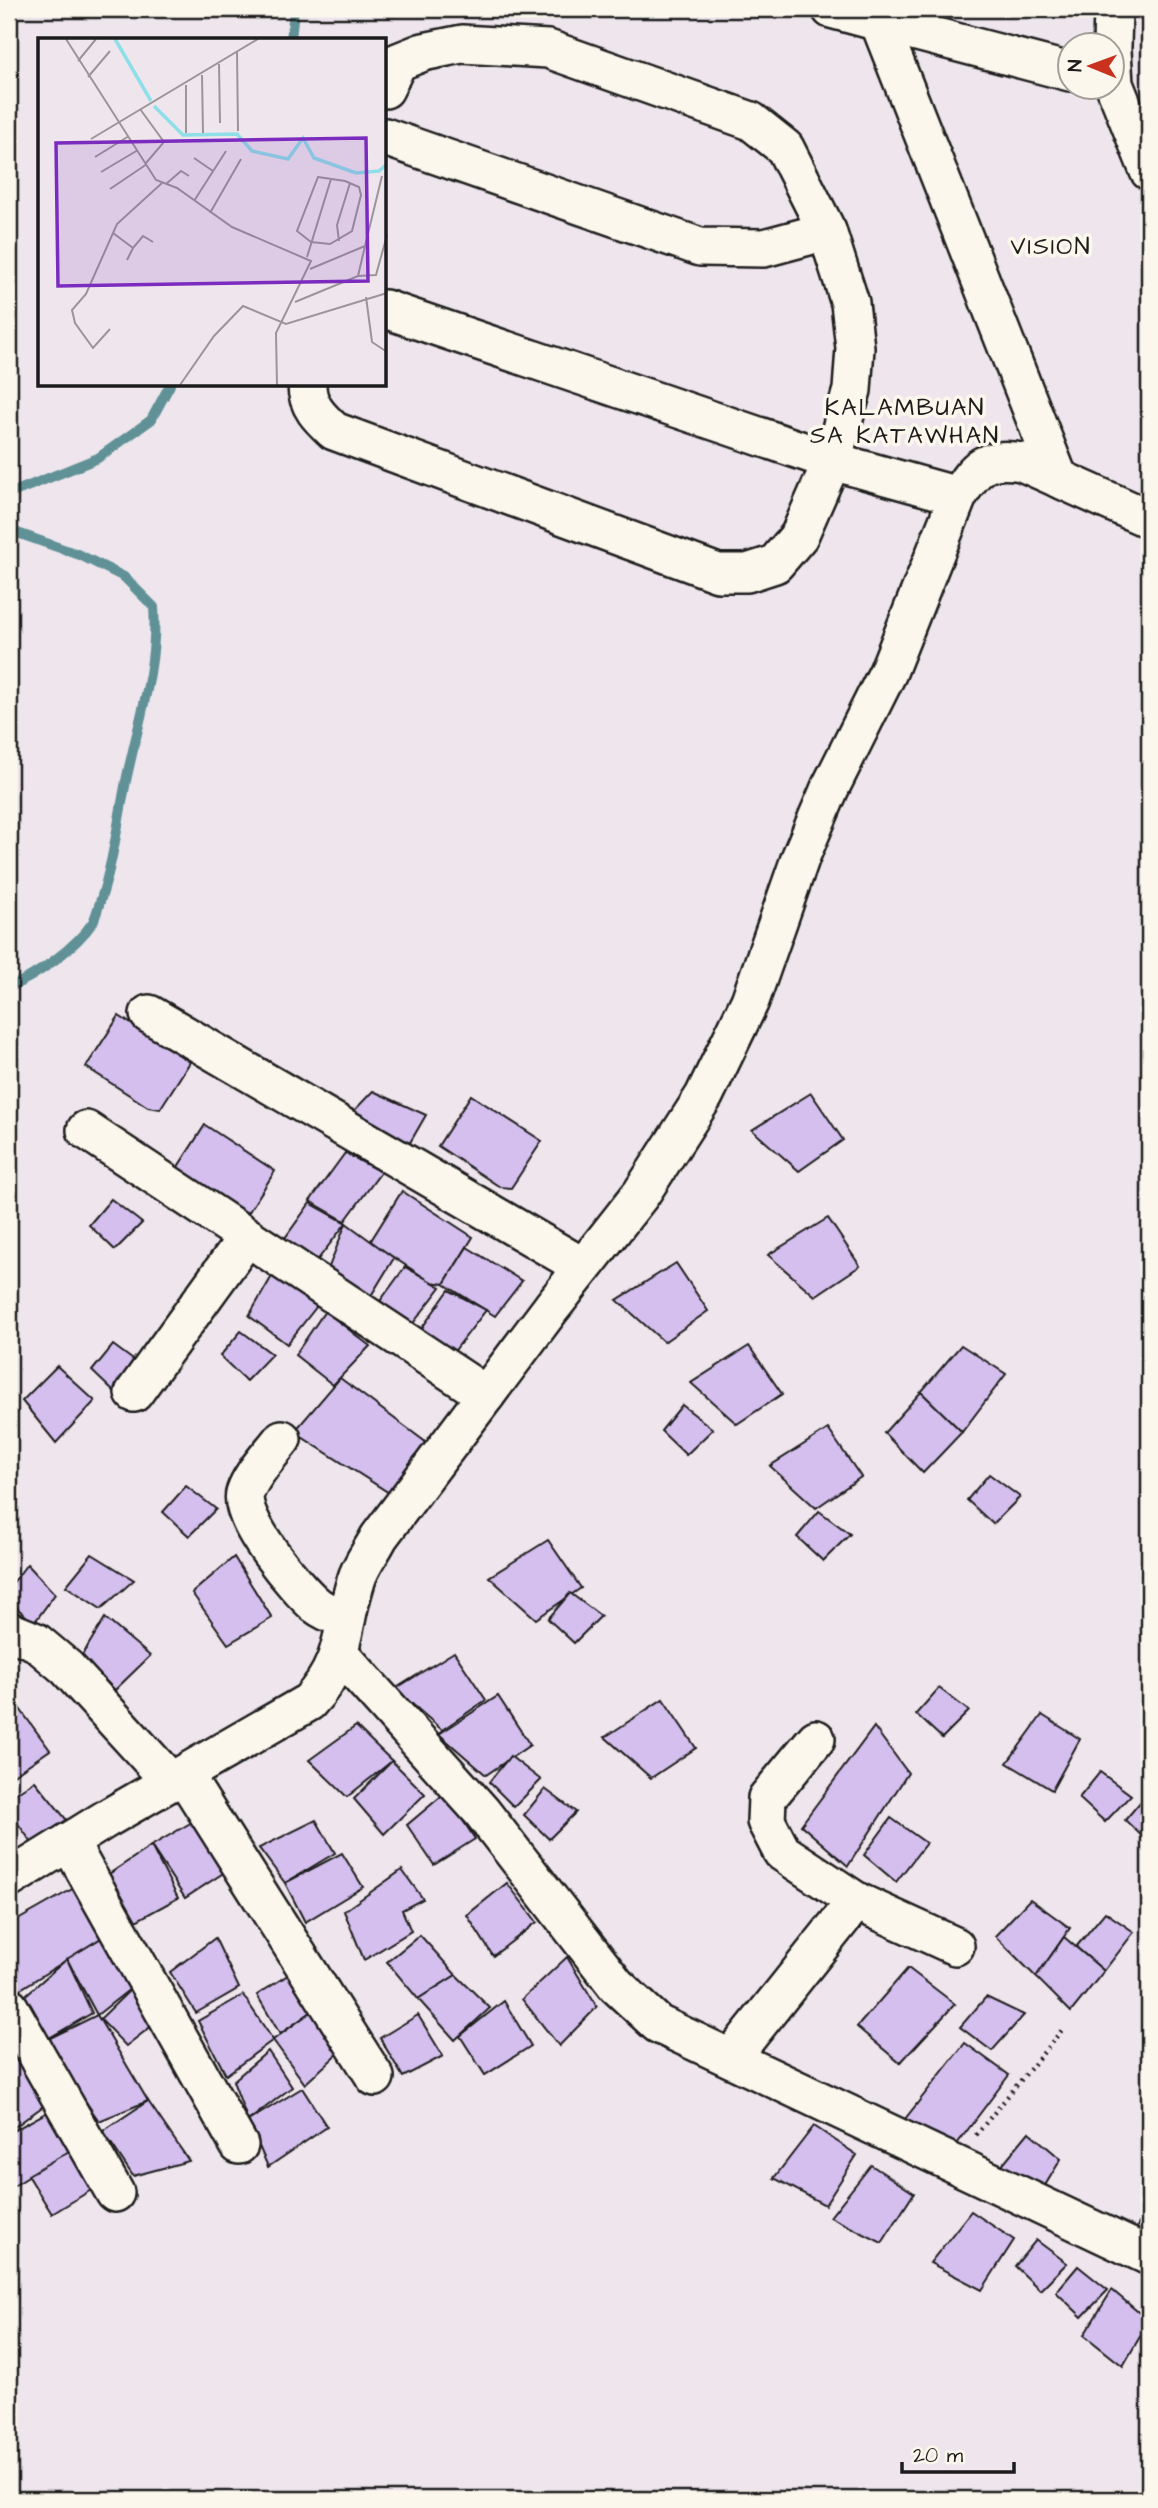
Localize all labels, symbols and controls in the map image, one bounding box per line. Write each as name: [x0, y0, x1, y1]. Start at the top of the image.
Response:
north arrow: [1056, 32, 1126, 102]
inset map: [38, 38, 387, 387]
text: N: [1062, 59, 1089, 72]
district label: VISION: [1011, 230, 1091, 264]
district label: KALAMBUAN SA KATAWHAN: [810, 391, 1000, 453]
scale bar: [902, 2431, 1014, 2475]
text: 20 m: [913, 2441, 964, 2470]

